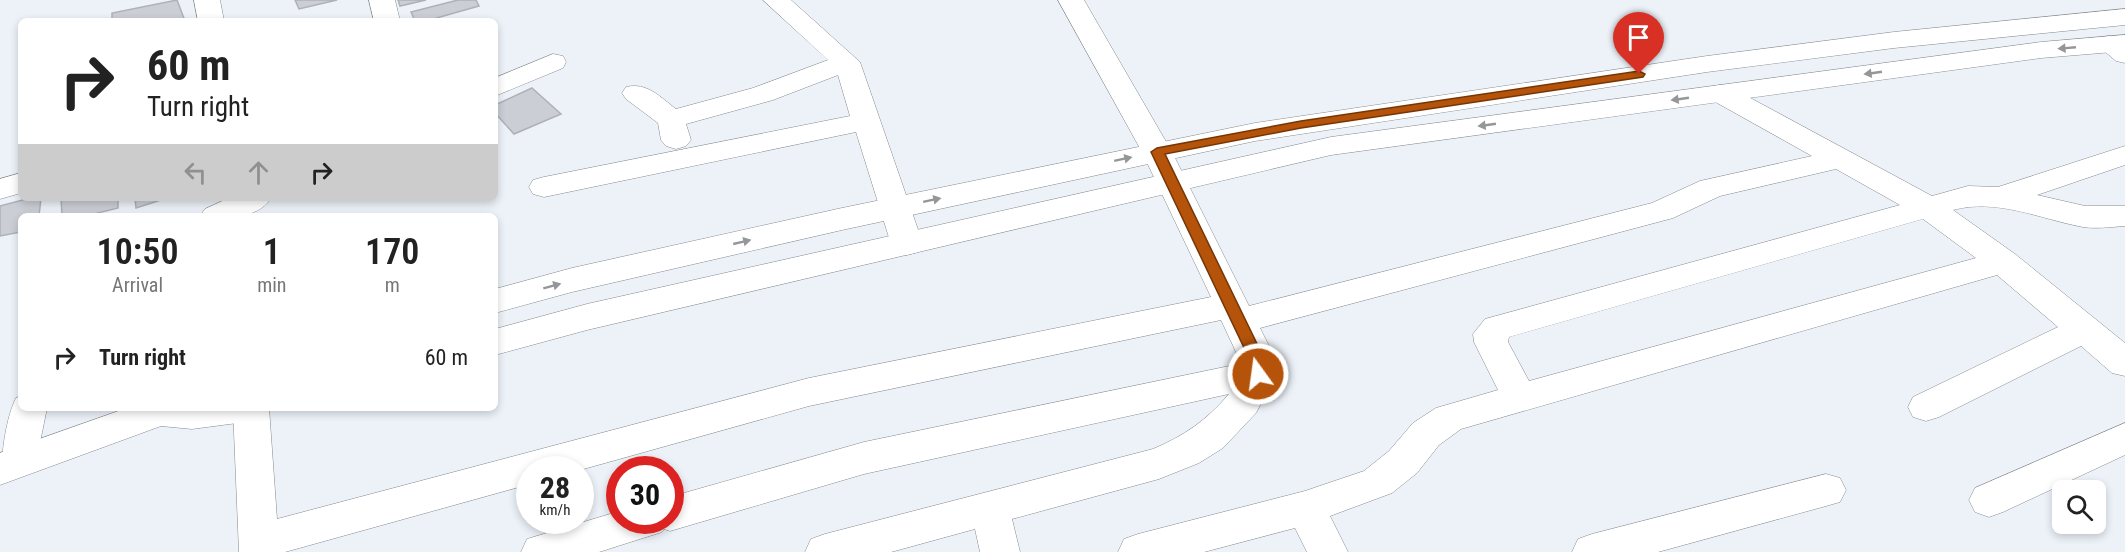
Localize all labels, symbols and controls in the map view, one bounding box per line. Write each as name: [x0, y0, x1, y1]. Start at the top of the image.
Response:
pin: [1613, 12, 1664, 74]
icon: arrive: [1622, 21, 1655, 54]
text: 60 m: [147, 41, 230, 90]
icon: right: [48, 42, 126, 120]
one-way arrow: [2057, 43, 2076, 53]
one-way arrow: [1864, 68, 1883, 77]
text: Turn right: [147, 91, 249, 123]
one-way arrow: [1671, 94, 1690, 103]
one-way arrow: [1477, 121, 1496, 130]
one-way arrow: [1113, 154, 1132, 163]
icon: left: [179, 156, 212, 189]
icon: ahead: [242, 156, 275, 189]
icon: right: [305, 156, 338, 189]
one-way arrow: [923, 195, 942, 204]
text: 10:50: [97, 231, 179, 273]
text: 1: [263, 231, 281, 273]
text: 170: [365, 231, 419, 273]
one-way arrow: [732, 237, 751, 246]
text: Arrival: [112, 273, 163, 297]
text: min: [257, 273, 286, 297]
text: m: [385, 273, 400, 297]
one-way arrow: [542, 280, 561, 290]
icon: right: [48, 341, 81, 374]
position arrow: [1226, 342, 1290, 406]
text: Turn right: [99, 345, 186, 370]
text: 60 m: [425, 345, 468, 370]
speed limit sign: 30: [606, 456, 684, 534]
text: 28: [540, 470, 570, 505]
map controls: [2052, 480, 2106, 534]
button: search: [2052, 480, 2106, 534]
text: km/h: [540, 501, 570, 519]

